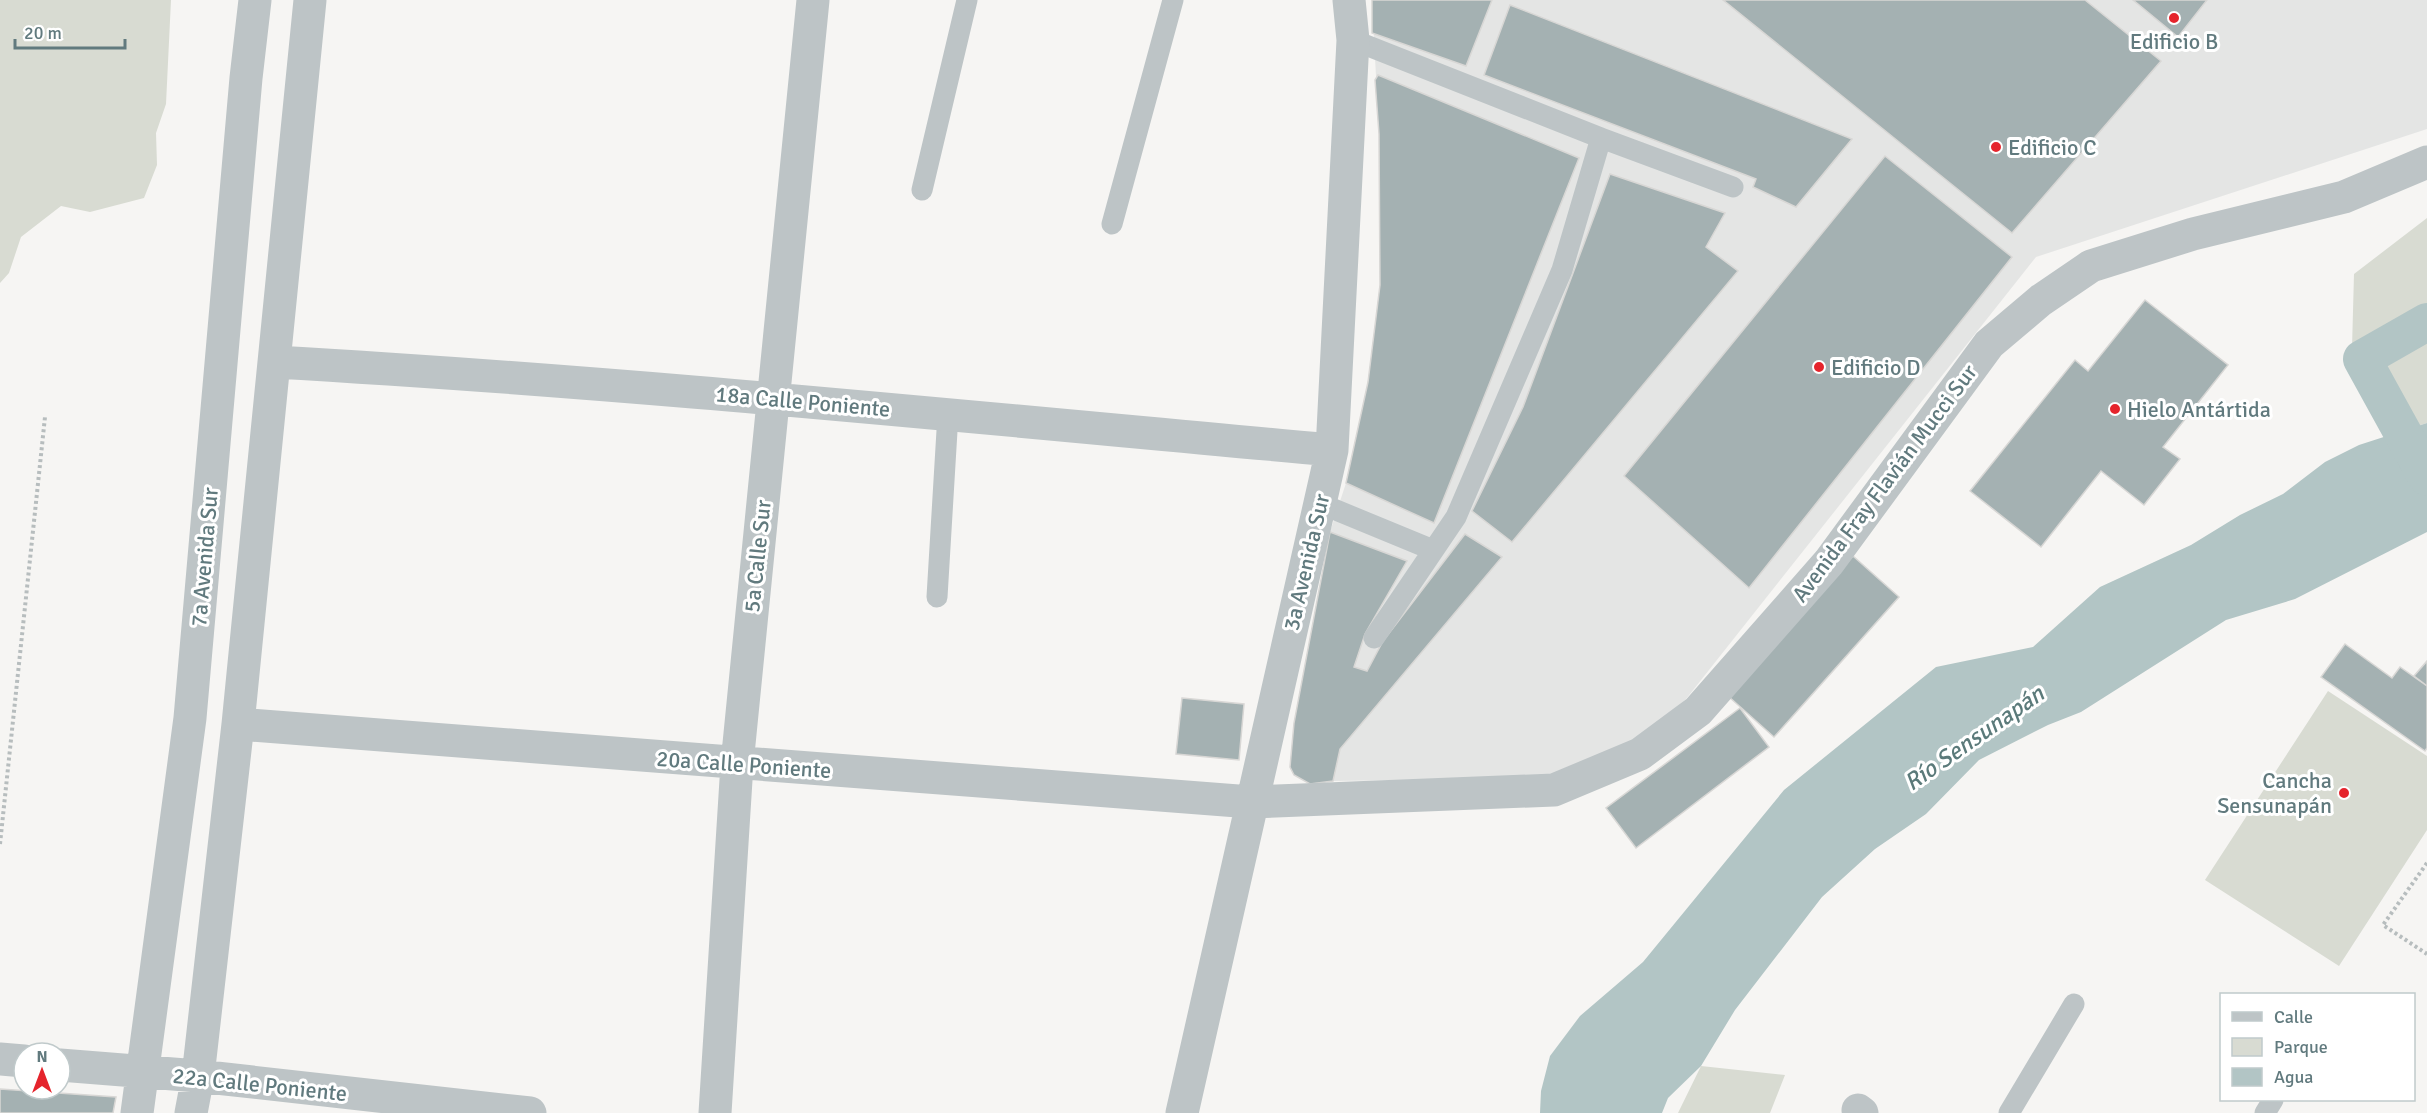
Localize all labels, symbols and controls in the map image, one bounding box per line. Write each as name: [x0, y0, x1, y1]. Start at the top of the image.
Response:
marker: Edificio B: [2167, 11, 2181, 25]
scale bar: [15, 12, 124, 50]
text: 20 m: [24, 22, 62, 44]
place label: Edificio B: [2130, 28, 2218, 55]
place label: Edificio C: [2008, 134, 2097, 161]
marker: Edificio C: [1989, 140, 2003, 154]
place label: Edificio D: [1831, 354, 1921, 381]
street label: Avenida Fray Flavián Mucci Sur: [1786, 359, 1983, 607]
marker: Edificio D: [1812, 360, 1826, 374]
street label: 18a Calle Poniente: [715, 380, 891, 423]
place label: Hielo Antártida: [2127, 396, 2271, 423]
marker: Hielo Antártida: [2108, 402, 2122, 416]
street label: 7a Avenida Sur: [185, 486, 224, 628]
street label: 3a Avenida Sur: [1278, 491, 1335, 633]
street label: 5a Calle Sur: [738, 499, 777, 614]
water label: Río Sensunapán: [1898, 678, 2051, 797]
street label: 20a Calle Poniente: [656, 745, 832, 784]
place label: Cancha Sensunapán: [2217, 767, 2332, 819]
marker: Cancha Sensunapán: [2337, 786, 2351, 800]
legend: [2220, 993, 2415, 1101]
text: Calle: [2274, 1006, 2313, 1028]
text: Parque: [2274, 1036, 2328, 1058]
north arrow: [12, 1041, 72, 1101]
text: N: [36, 1047, 48, 1067]
street label: 22a Calle Poniente: [171, 1062, 348, 1107]
text: Agua: [2274, 1066, 2313, 1088]

